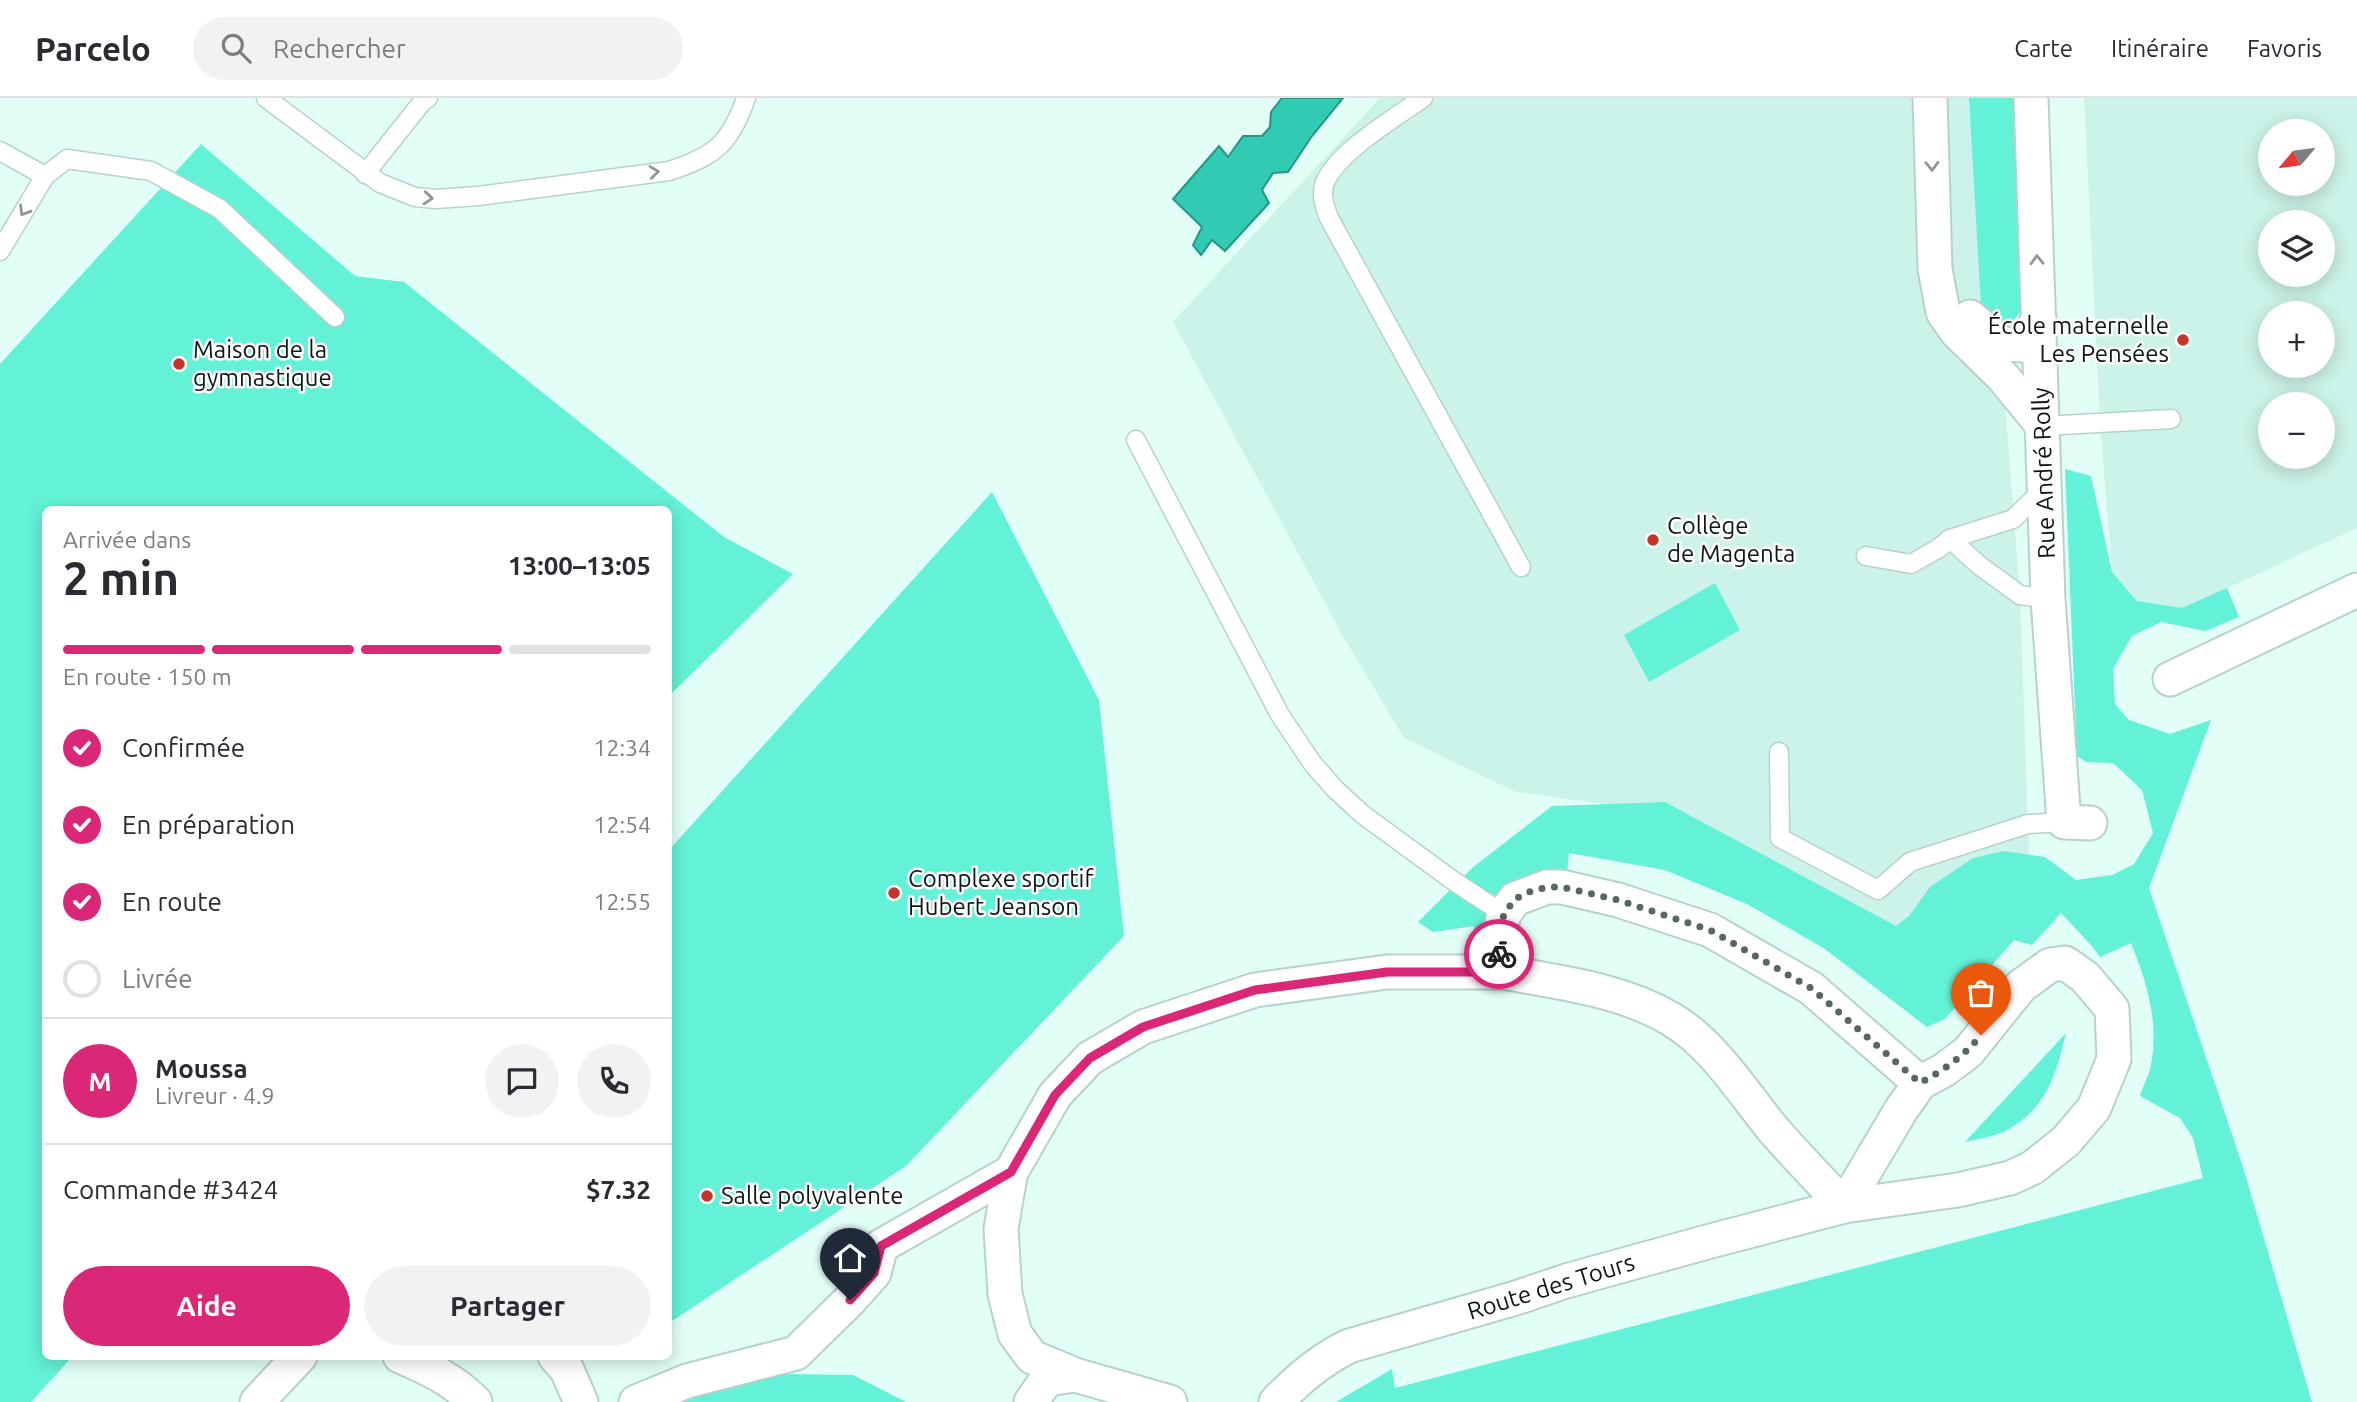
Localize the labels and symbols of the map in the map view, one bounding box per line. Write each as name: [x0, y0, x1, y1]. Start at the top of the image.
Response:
north arrow: [2258, 119, 2334, 196]
one-way arrow: [1924, 161, 1940, 172]
one-way arrow: [648, 165, 660, 180]
one-way arrow: [423, 190, 434, 205]
one-way arrow: [19, 204, 32, 217]
one-way arrow: [2030, 254, 2045, 265]
place label: École maternelle Les Pensées: [1988, 311, 2169, 367]
marker: École maternelle Les Pensées: [2175, 332, 2191, 348]
place label: Maison de la gymnastique: [193, 336, 332, 391]
marker: Maison de la gymnastique: [171, 356, 187, 372]
street label: Rue André Rolly: [2027, 386, 2060, 559]
place label: Collège de Magenta: [1667, 512, 1795, 567]
marker: Collège de Magenta: [1645, 532, 1661, 548]
place label: Complexe sportif Hubert Jeanson: [908, 865, 1094, 920]
marker: Complexe sportif Hubert Jeanson: [886, 885, 902, 901]
courier: [1464, 919, 1534, 989]
pin: [1951, 963, 2011, 1035]
place label: Salle polyvalente: [721, 1182, 903, 1209]
marker: Salle polyvalente: [699, 1188, 715, 1204]
pin: [820, 1228, 880, 1300]
street label: Route des Tours: [1464, 1248, 1638, 1325]

